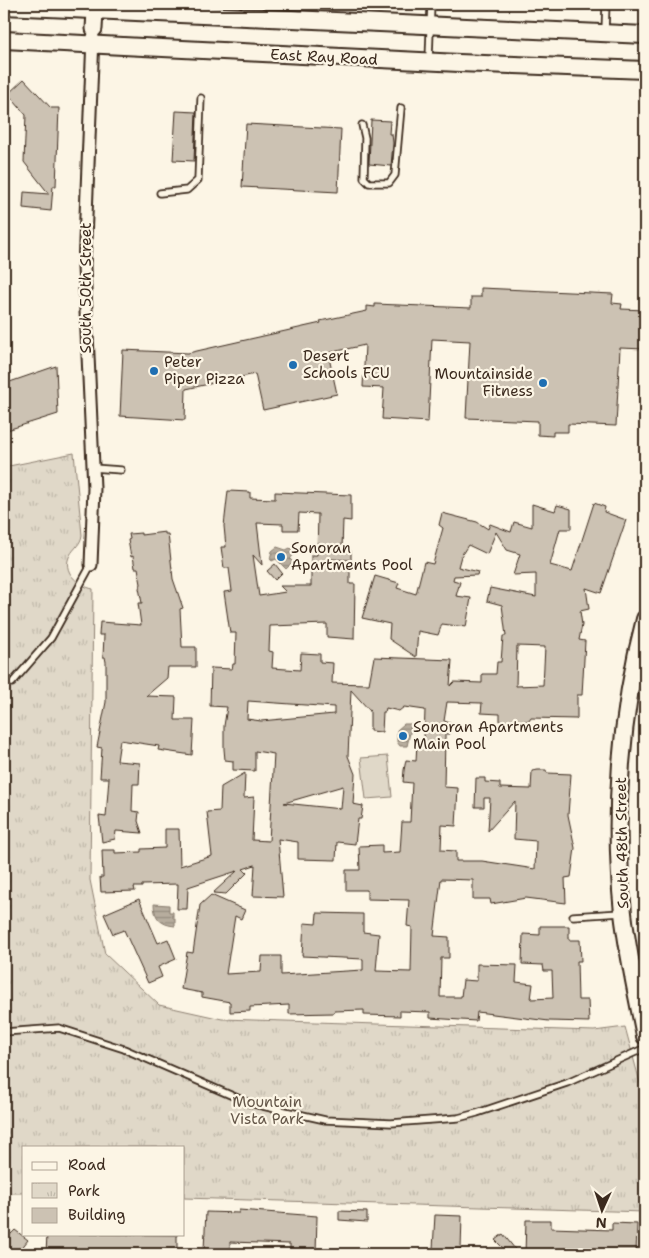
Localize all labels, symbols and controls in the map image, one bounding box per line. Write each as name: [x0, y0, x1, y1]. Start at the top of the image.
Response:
street label: East Ray Road: [270, 44, 379, 70]
street label: South 50th Street: [76, 222, 96, 354]
place label: Desert Schools FCU: [303, 346, 390, 383]
place label: Peter Piper Pizza: [164, 352, 245, 389]
marker: Desert Schools FCU: [287, 359, 299, 371]
place label: Mountainside Fitness: [434, 364, 533, 401]
marker: Peter Piper Pizza: [148, 365, 160, 377]
marker: Mountainside Fitness: [537, 377, 549, 389]
place label: Sonoran Apartments Pool: [291, 538, 413, 575]
marker: Sonoran Apartments Pool: [275, 551, 287, 563]
place label: Sonoran Apartments Main Pool: [413, 717, 564, 754]
marker: Sonoran Apartments Main Pool: [397, 730, 409, 742]
street label: South 48th Street: [611, 777, 633, 909]
park label: Mountain Vista Park: [230, 1092, 304, 1129]
legend: [22, 1146, 185, 1236]
text: Road: [68, 1155, 106, 1175]
text: Park: [68, 1181, 100, 1201]
north arrow: [576, 1186, 626, 1236]
text: Building: [68, 1205, 125, 1225]
text: N: [595, 1214, 607, 1232]

